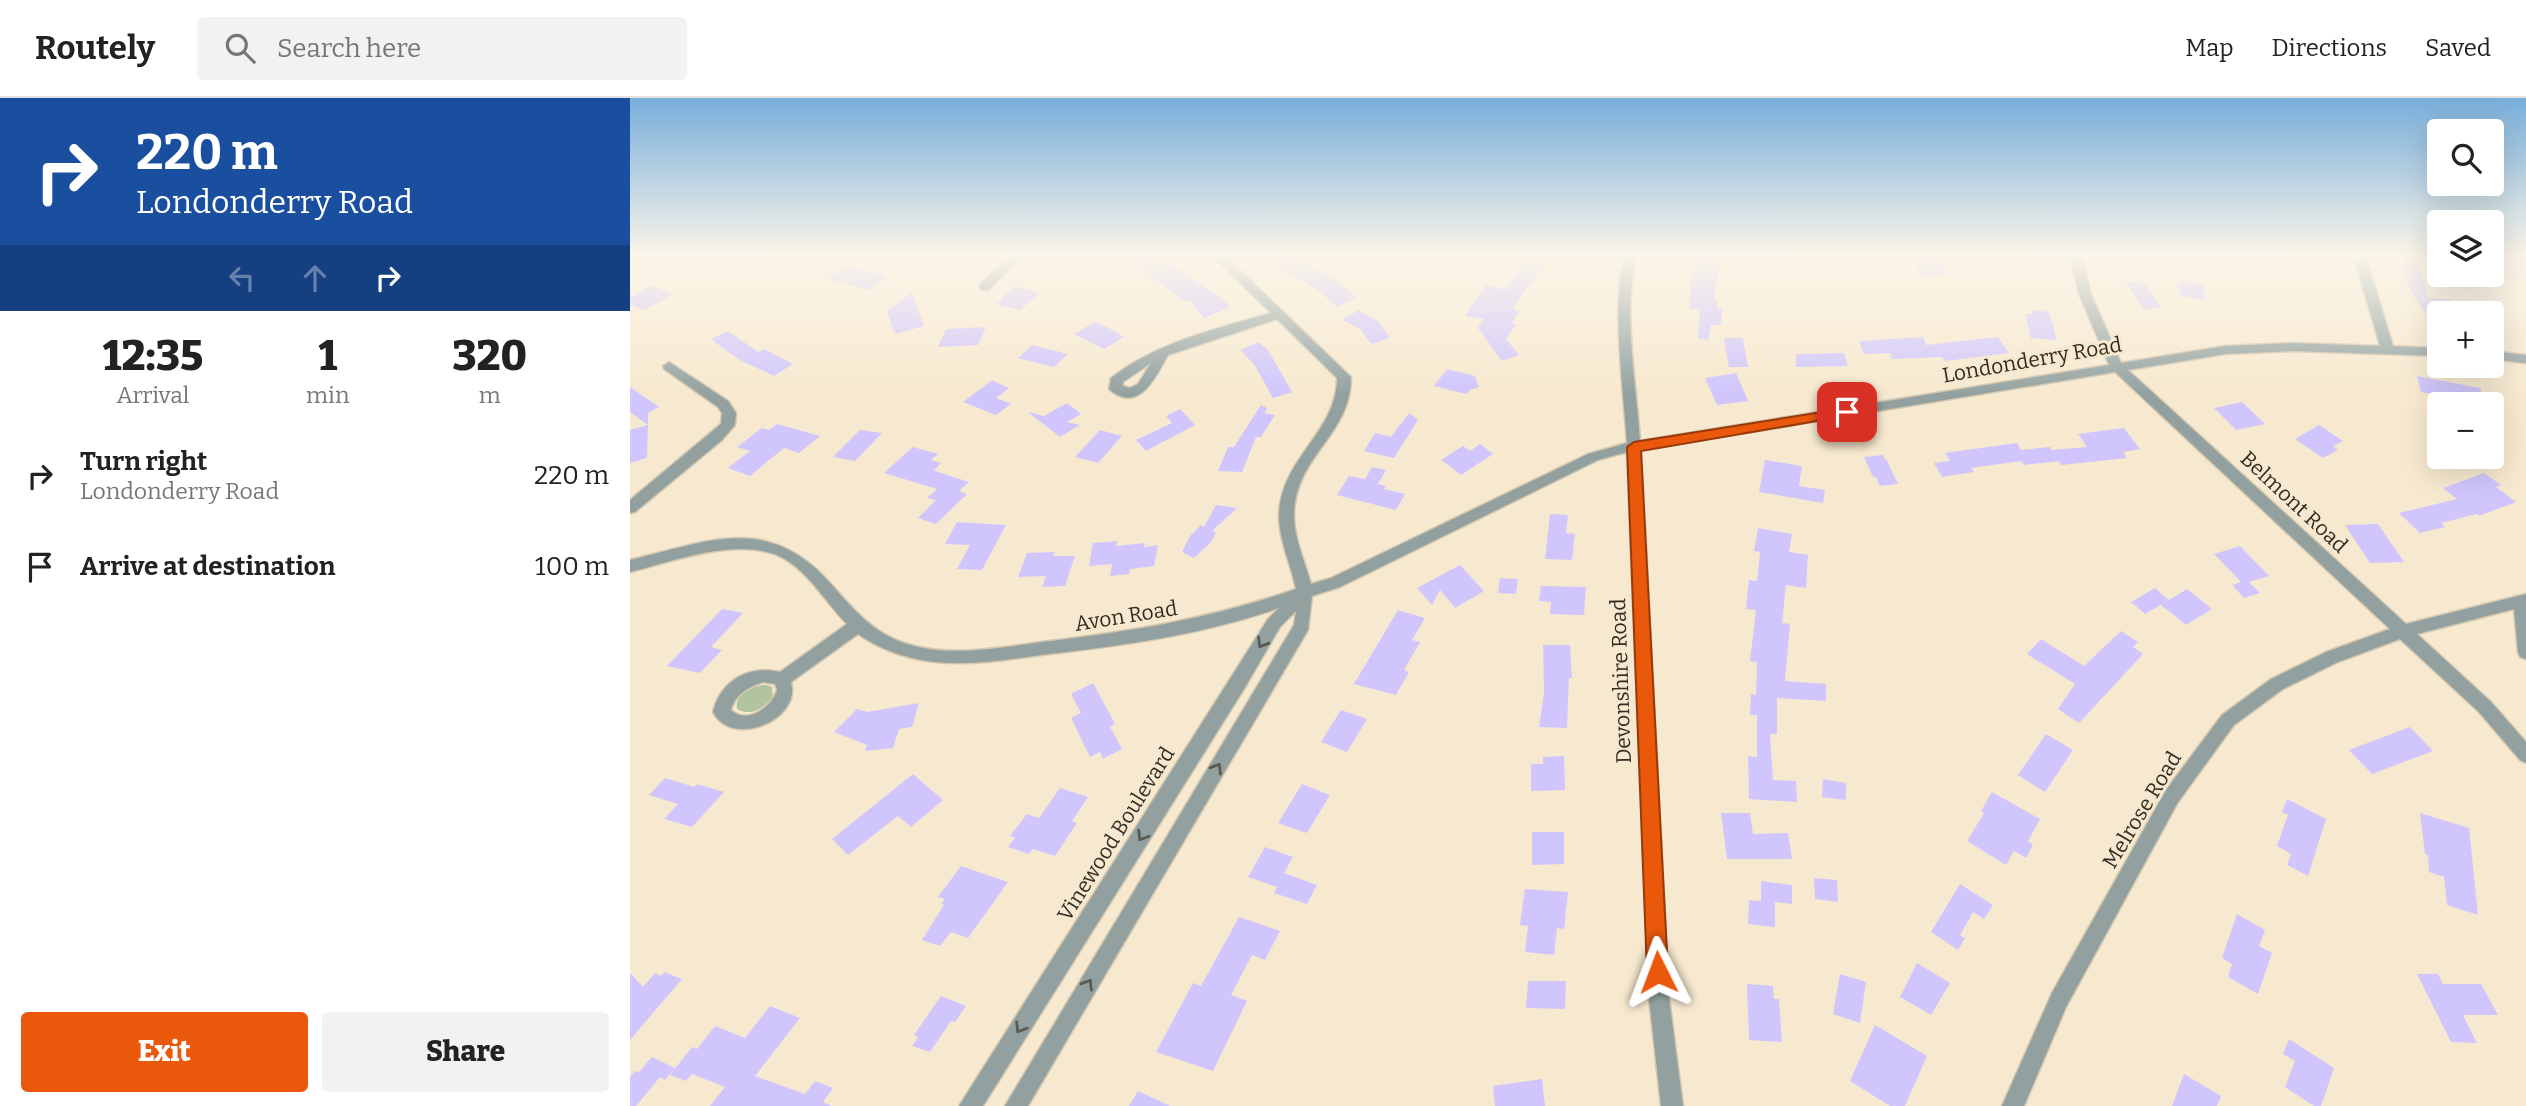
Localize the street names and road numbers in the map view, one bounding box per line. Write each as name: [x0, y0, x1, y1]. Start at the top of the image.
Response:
street label: Londonderry Road: [1940, 331, 2124, 389]
street label: Belmont Road: [2235, 446, 2353, 558]
street label: Avon Road: [1073, 595, 1179, 637]
street label: Devonshire Road: [1605, 598, 1637, 764]
street label: Vinewood Boulevard: [1052, 742, 1180, 926]
street label: Melrose Road: [2097, 747, 2187, 873]

